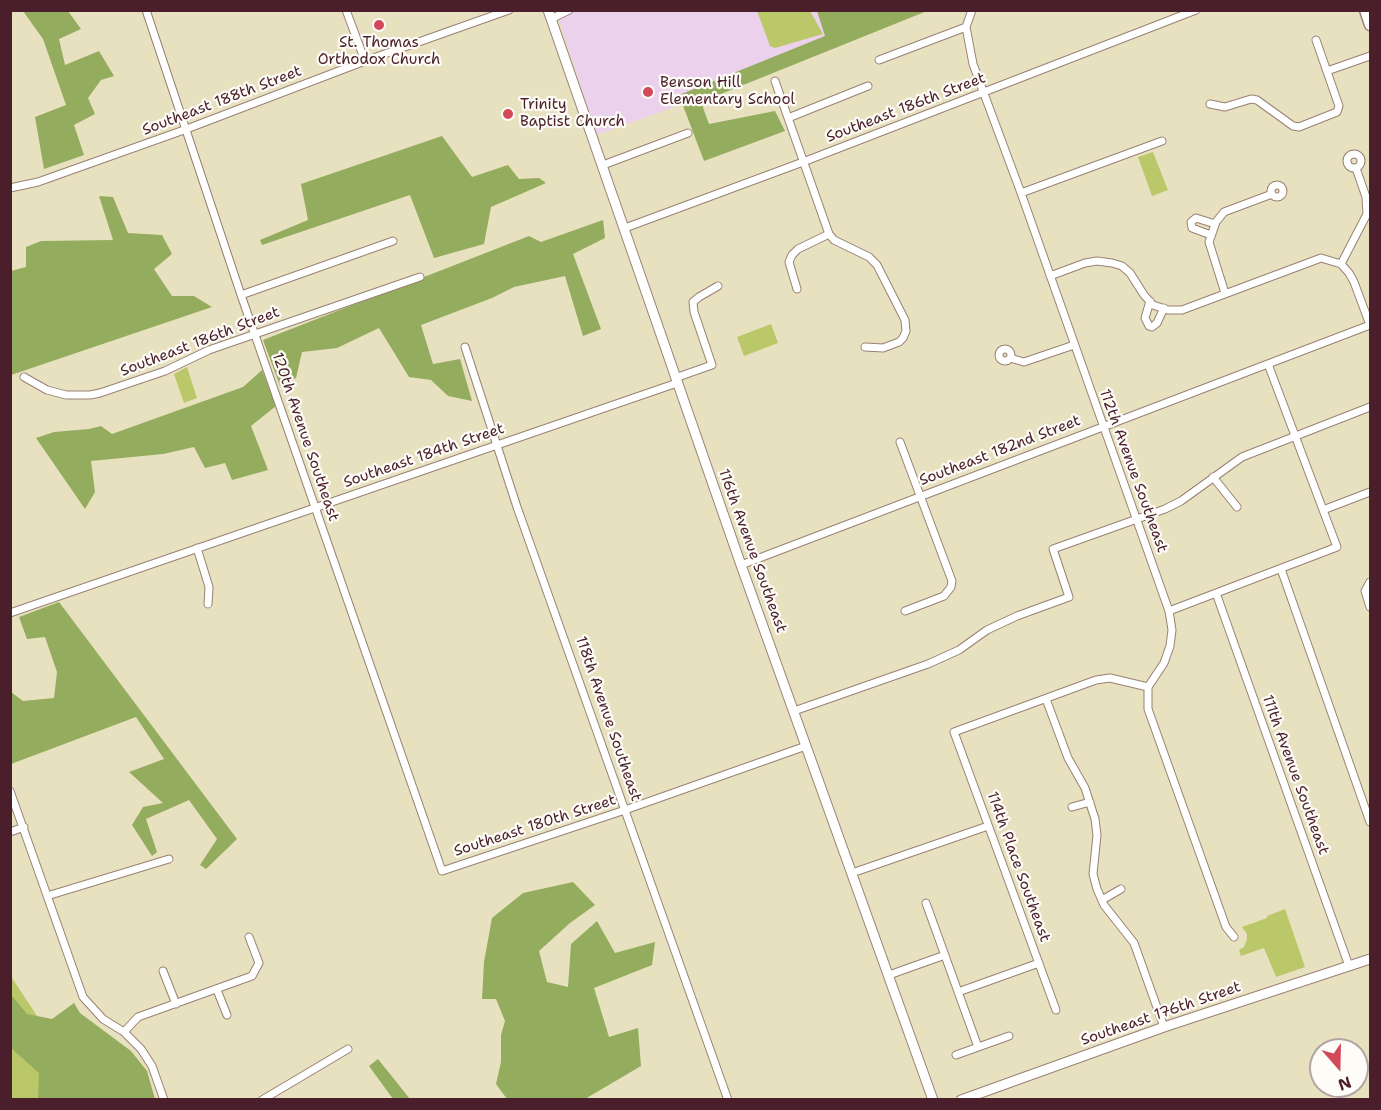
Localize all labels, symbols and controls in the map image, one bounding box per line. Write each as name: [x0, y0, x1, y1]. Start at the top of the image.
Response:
marker: St. Thomas Orthodox Church: [372, 18, 386, 32]
place label: St. Thomas Orthodox Church: [318, 34, 440, 69]
street label: Southeast 188th Street: [140, 62, 304, 140]
street label: Southeast 186th Street: [824, 69, 988, 147]
place label: Benson Hill Elementary School: [660, 74, 795, 109]
marker: Benson Hill Elementary School: [641, 85, 655, 99]
place label: Trinity Baptist Church: [520, 96, 625, 131]
marker: Trinity Baptist Church: [501, 107, 515, 121]
street label: Southeast 186th Street: [118, 303, 282, 381]
street label: 120th Avenue Southeast: [268, 350, 342, 524]
street label: 112th Avenue Southeast: [1095, 387, 1171, 555]
street label: Southeast 182nd Street: [917, 412, 1083, 490]
street label: Southeast 184th Street: [341, 420, 507, 492]
street label: 116th Avenue Southeast: [714, 467, 790, 635]
street label: 118th Avenue Southeast: [571, 634, 645, 804]
street label: 111th Avenue Southeast: [1258, 693, 1332, 857]
street label: 114th Place Southeast: [982, 789, 1054, 945]
street label: Southeast 180th Street: [452, 791, 618, 861]
street label: Southeast 176th Street: [1079, 978, 1243, 1050]
north arrow: [1309, 1038, 1369, 1098]
text: N: [1335, 1071, 1354, 1096]

